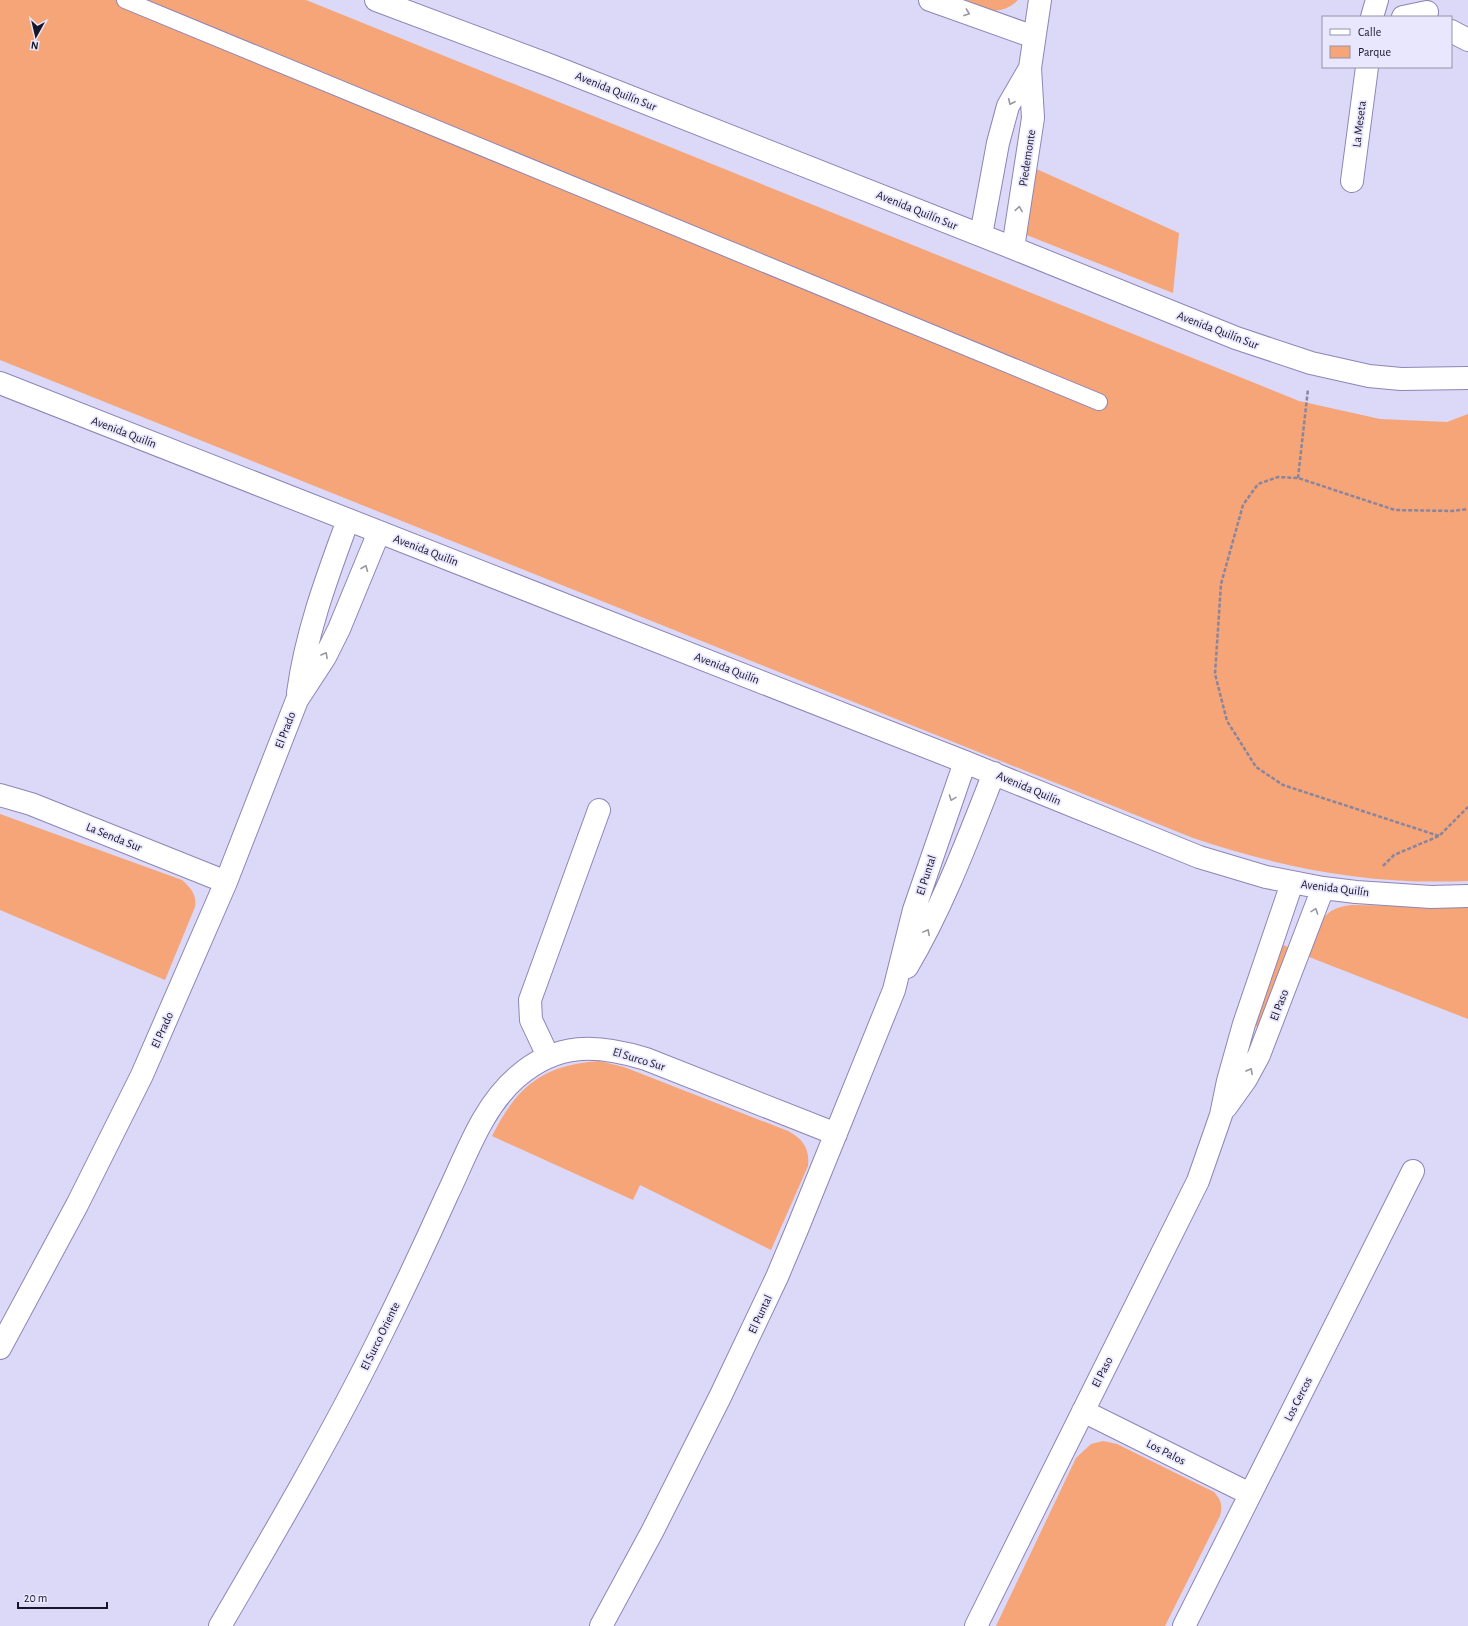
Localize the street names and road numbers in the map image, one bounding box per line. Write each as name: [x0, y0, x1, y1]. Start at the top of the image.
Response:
street label: Avenida Quilín Sur: [573, 69, 658, 114]
street label: La Meseta: [1350, 100, 1368, 148]
street label: Piedemonte: [1017, 129, 1037, 187]
street label: Avenida Quilín Sur: [874, 188, 959, 233]
street label: Avenida Quilín Sur: [1175, 309, 1261, 352]
street label: Avenida Quilín: [89, 414, 158, 451]
street label: Avenida Quilín: [391, 532, 460, 569]
street label: Avenida Quilín: [692, 650, 761, 687]
street label: El Prado: [273, 710, 297, 750]
street label: Avenida Quilín: [995, 769, 1063, 808]
street label: La Senda Sur: [84, 820, 144, 854]
street label: El Puntal: [914, 853, 938, 897]
street label: Avenida Quilín: [1300, 878, 1370, 899]
street label: El Paso: [1268, 988, 1290, 1022]
street label: El Prado: [149, 1010, 175, 1050]
street label: El Surco Sur: [611, 1045, 667, 1073]
street label: El Puntal: [746, 1293, 774, 1335]
street label: El Surco Oriente: [358, 1300, 402, 1372]
street label: El Paso: [1089, 1355, 1115, 1389]
street label: Los Cercos: [1282, 1375, 1314, 1423]
street label: Los Palos: [1145, 1437, 1187, 1467]

